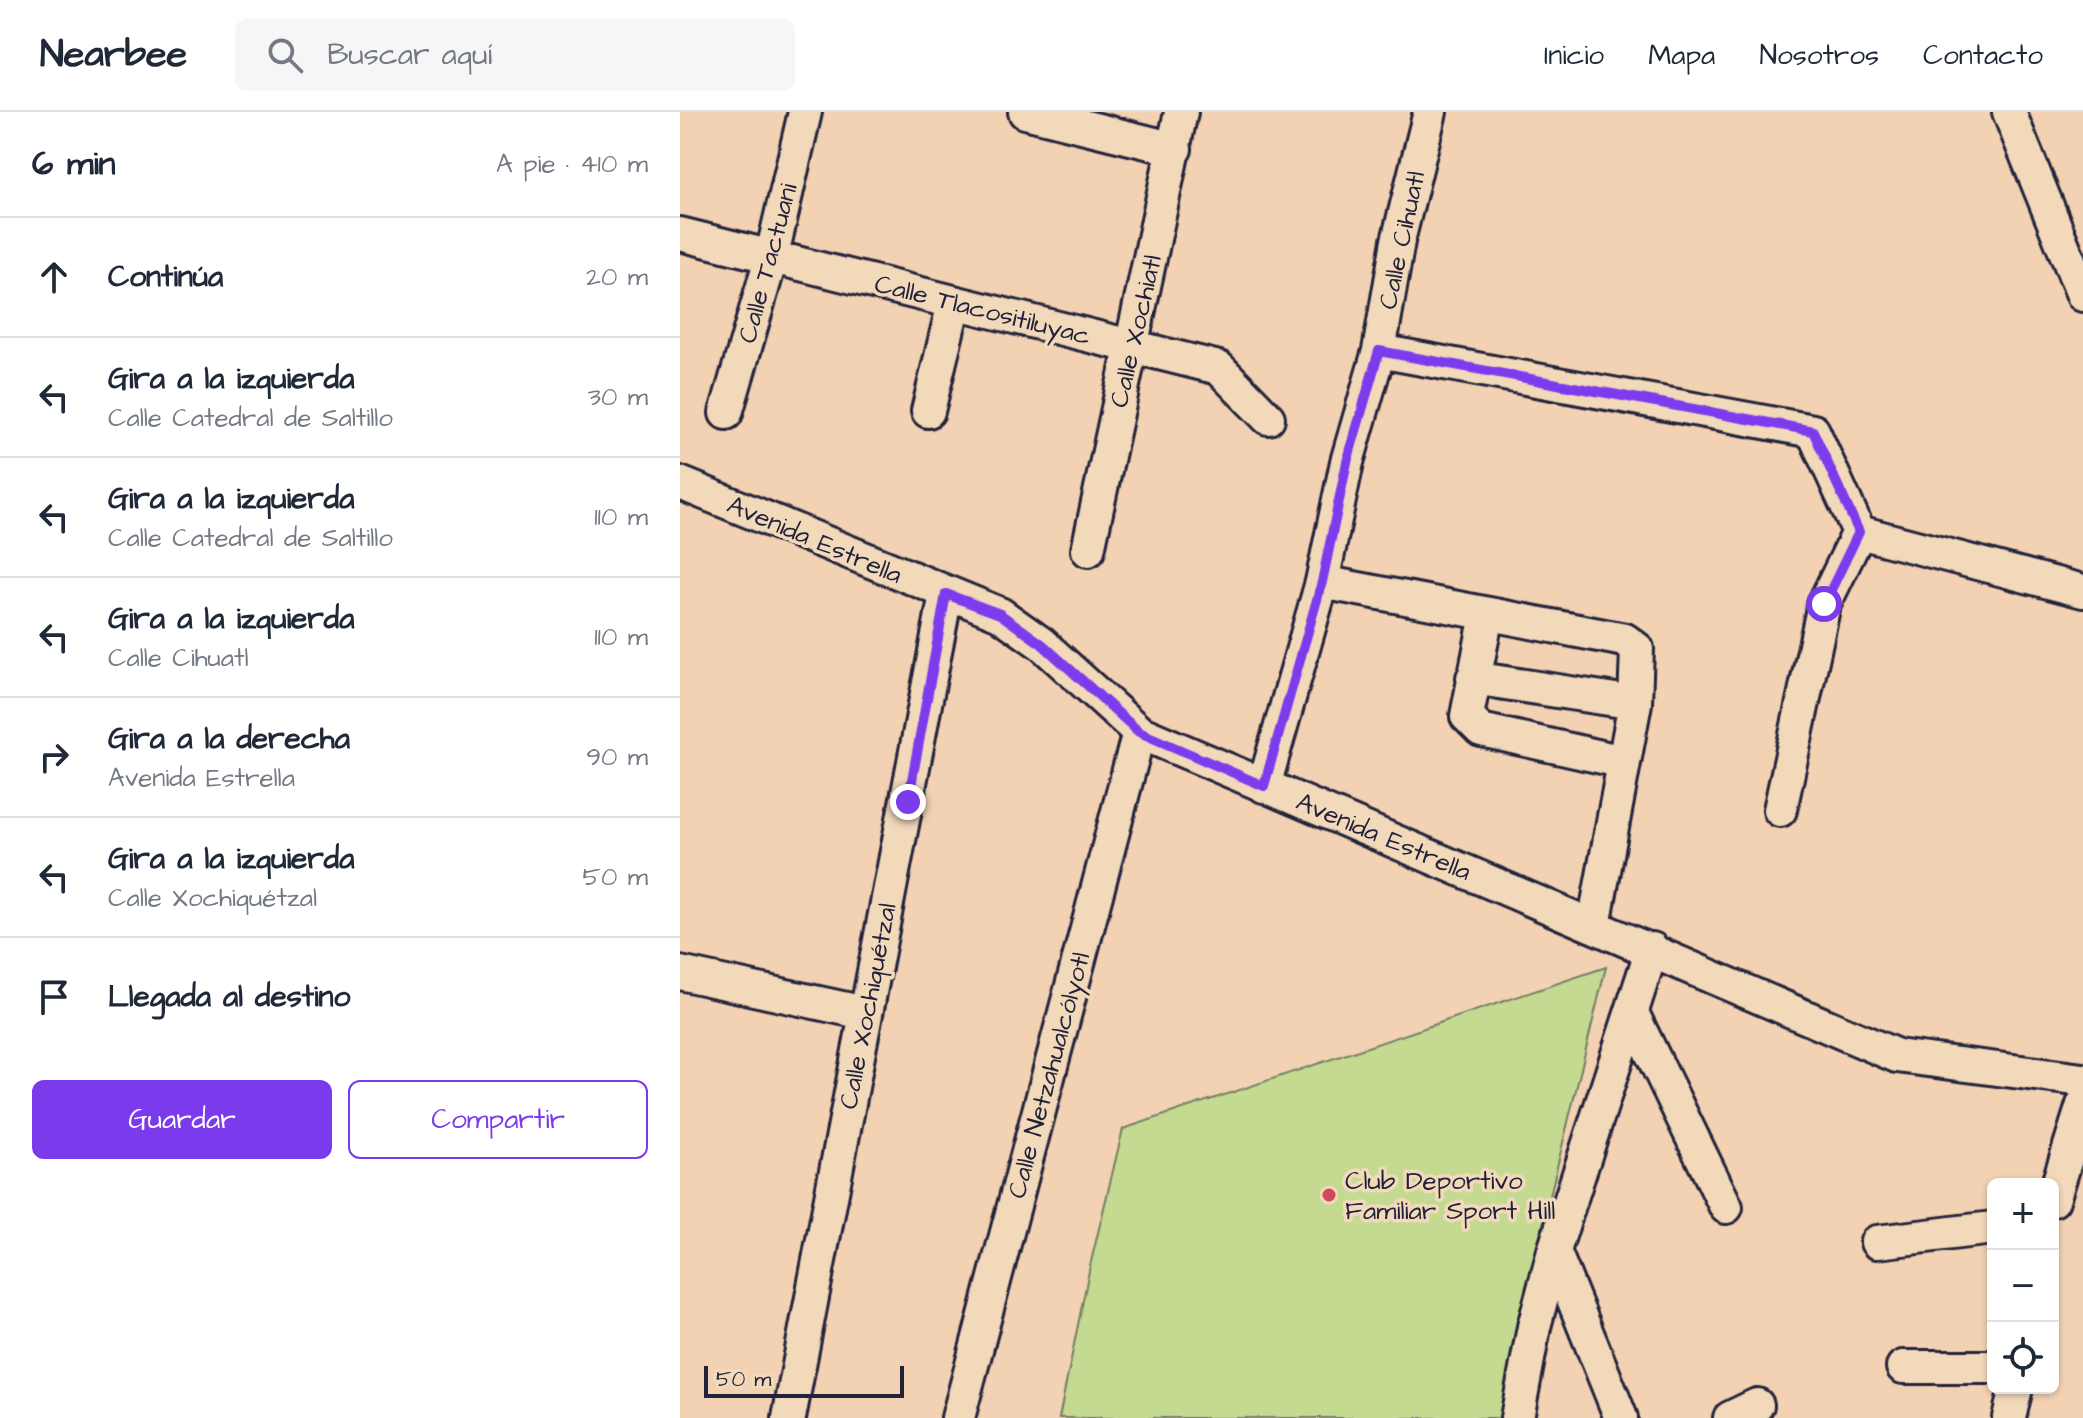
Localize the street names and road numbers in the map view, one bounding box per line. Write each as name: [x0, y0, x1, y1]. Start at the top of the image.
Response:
street label: Calle Cihuatl: [1370, 168, 1434, 313]
street label: Calle Tactuani: [729, 179, 807, 347]
street label: Calle Xochiatl: [1101, 251, 1171, 411]
street label: Calle Tlacositiluyac: [870, 266, 1095, 356]
street label: Avenida Estrella: [722, 487, 908, 593]
street label: Avenida Estrella: [1291, 784, 1477, 890]
street label: Calle Xochiquétzal: [830, 900, 906, 1112]
street label: Calle Netzahualcólyotl: [999, 948, 1101, 1203]

